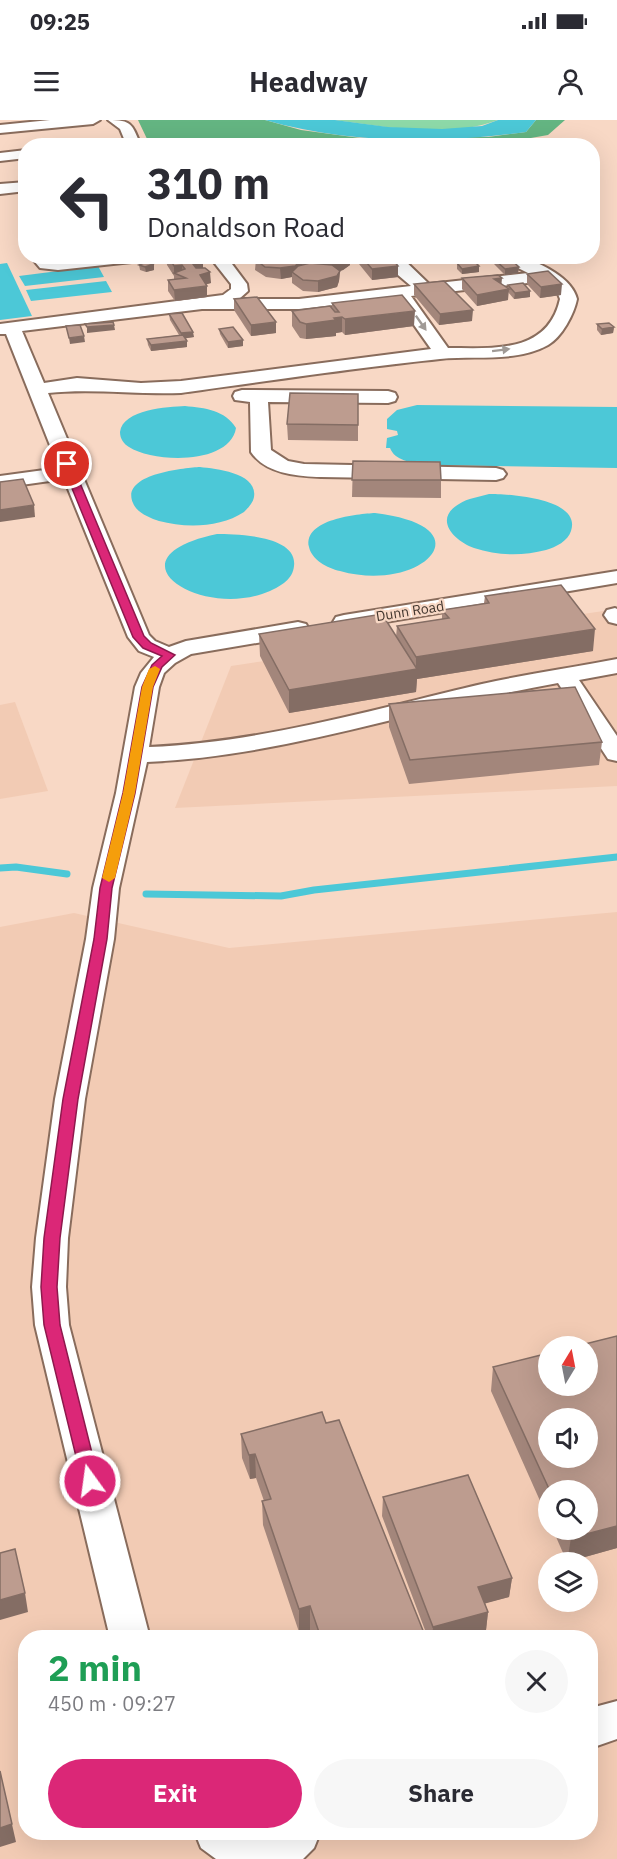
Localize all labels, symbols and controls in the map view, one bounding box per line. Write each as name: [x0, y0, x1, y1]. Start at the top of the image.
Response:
text: 09:25: [30, 7, 90, 36]
text: Headway: [249, 64, 368, 99]
icon: menu: [30, 65, 63, 98]
icon: person: [554, 65, 587, 98]
text: 310 m: [147, 156, 270, 211]
icon: left: [48, 162, 126, 240]
text: Donaldson Road: [147, 209, 345, 244]
one-way arrow: [415, 314, 427, 330]
one-way arrow: [492, 345, 511, 355]
pin: [41, 438, 92, 489]
icon: arrive: [50, 447, 83, 480]
street label: Dunn Road: [375, 597, 445, 625]
north arrow: [538, 1336, 598, 1396]
map controls: [538, 1336, 598, 1612]
button: sound: [538, 1408, 598, 1468]
position arrow: [58, 1449, 122, 1513]
button: search: [538, 1480, 598, 1540]
button: layers: [538, 1552, 598, 1612]
text: 2 min: [48, 1644, 142, 1691]
button: close: [505, 1650, 568, 1713]
text: 450 m · 09:27: [48, 1690, 176, 1717]
button: Exit: [48, 1759, 302, 1828]
button: Share: [314, 1759, 568, 1828]

